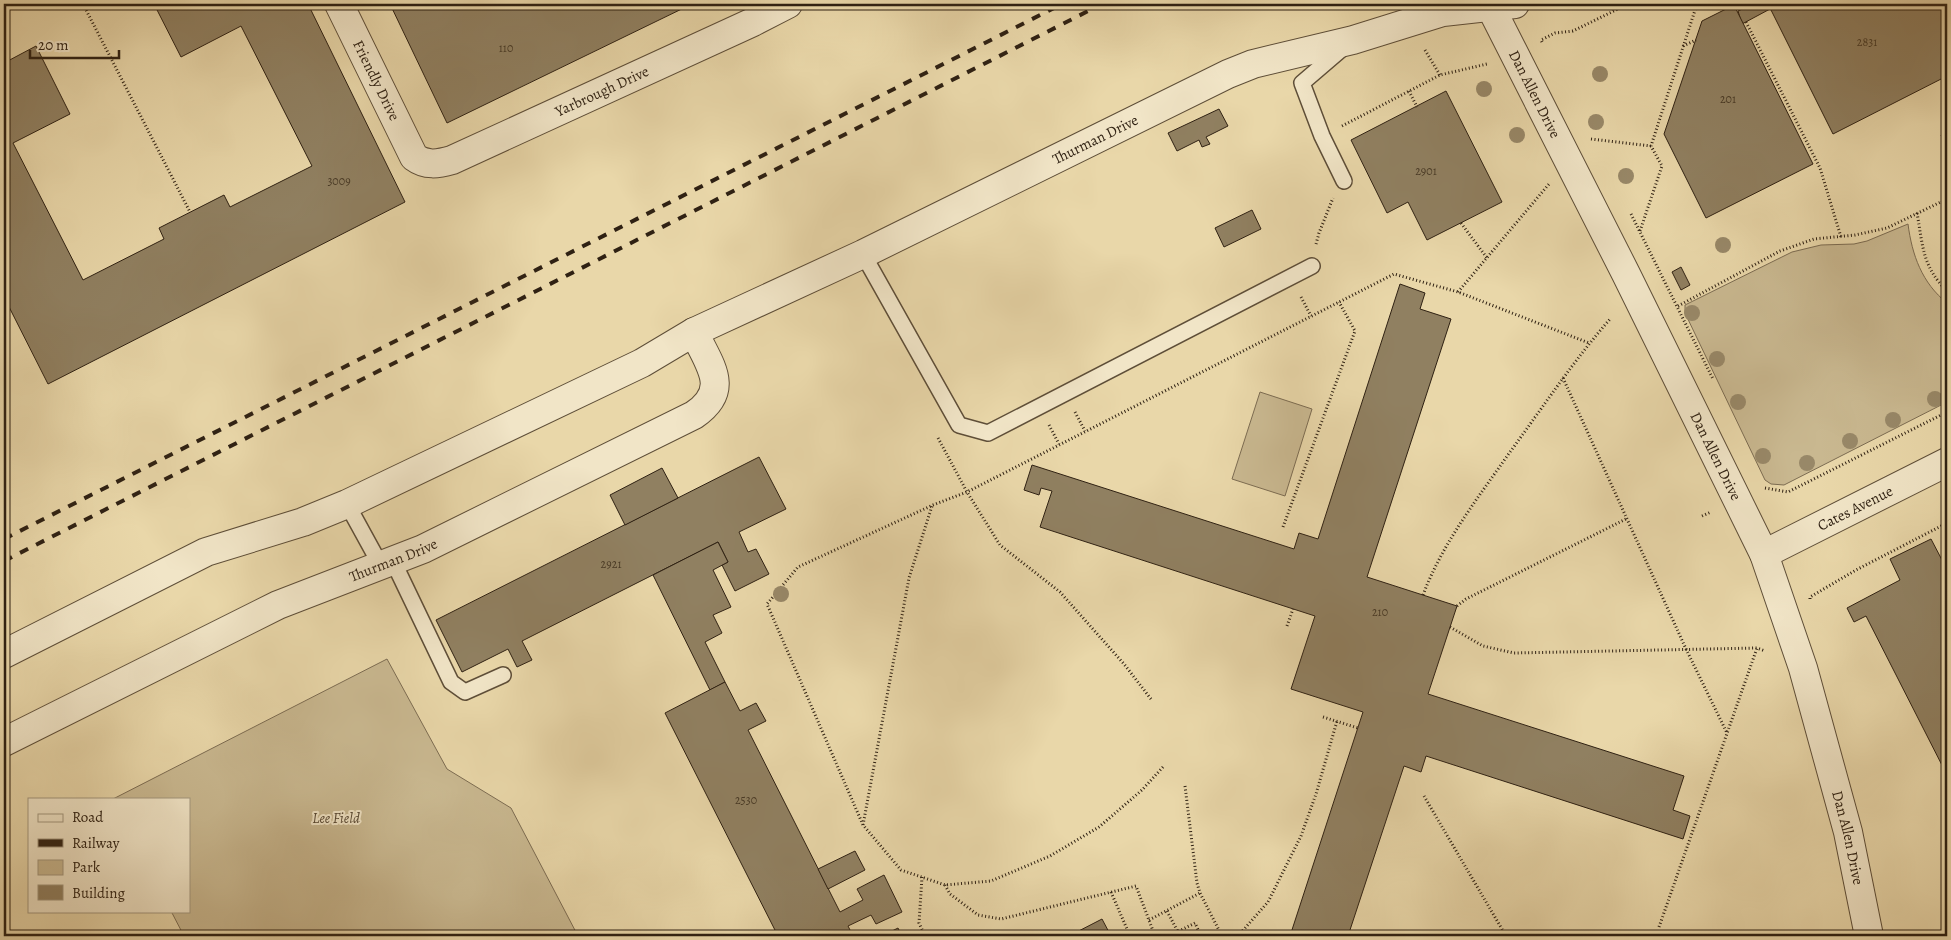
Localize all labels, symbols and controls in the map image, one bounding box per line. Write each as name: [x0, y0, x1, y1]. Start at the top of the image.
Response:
scale bar: [30, 28, 119, 60]
house number: 2831: [1857, 34, 1877, 50]
text: 20 m: [38, 35, 69, 55]
street label: Friendly Drive: [348, 37, 405, 124]
house number: 110: [499, 40, 513, 56]
street label: Dan Allen Drive: [1504, 47, 1566, 142]
street label: Yarbrough Drive: [551, 61, 652, 122]
house number: 201: [1720, 91, 1736, 107]
street label: Thurman Drive: [1049, 110, 1142, 169]
house number: 2901: [1415, 163, 1437, 179]
house number: 3009: [327, 173, 351, 189]
street label: Dan Allen Drive: [1686, 409, 1746, 504]
street label: Cates Avenue: [1814, 481, 1896, 535]
street label: Thurman Drive: [346, 533, 441, 587]
house number: 2921: [601, 556, 621, 572]
house number: 210: [1372, 604, 1388, 620]
street label: Dan Allen Drive: [1827, 788, 1868, 887]
house number: 2530: [735, 792, 757, 808]
legend: [28, 798, 190, 912]
text: Road: [72, 807, 104, 827]
park label: Lee Field: [312, 808, 360, 828]
text: Railway: [72, 833, 120, 853]
text: Park: [72, 857, 101, 877]
text: Building: [72, 883, 125, 903]

